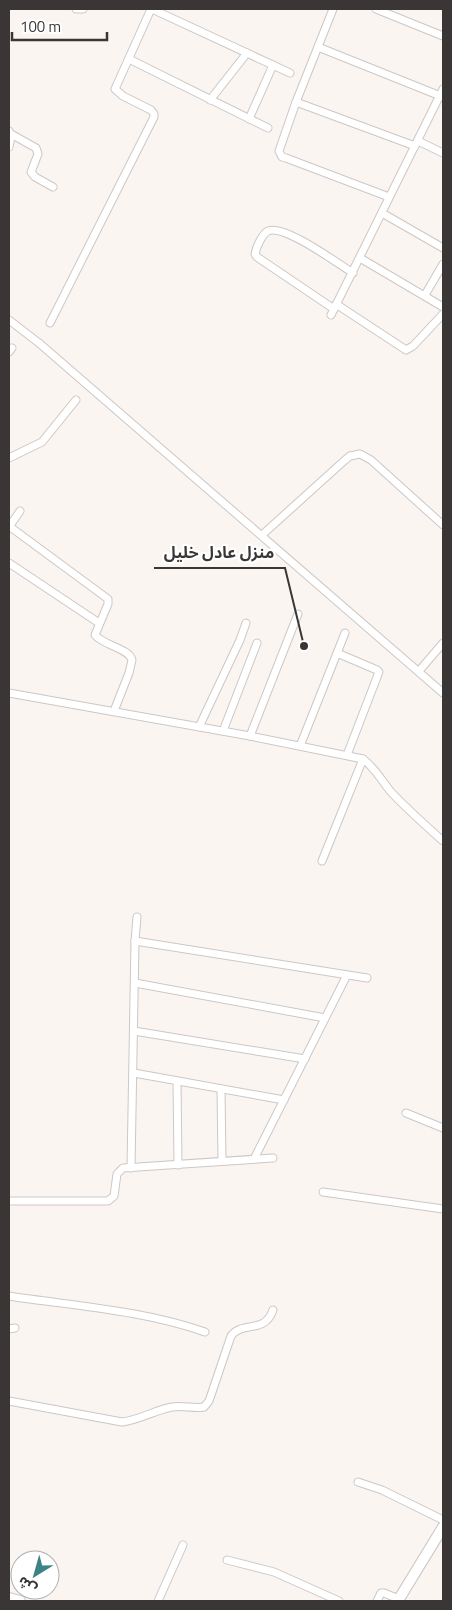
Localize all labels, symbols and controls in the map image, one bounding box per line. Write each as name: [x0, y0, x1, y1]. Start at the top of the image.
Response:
scale bar: [12, 10, 108, 42]
text: 100 m: [20, 15, 61, 38]
callout: منزل عادل خليل: [154, 537, 285, 568]
text: منزل عادل خليل: [164, 540, 274, 564]
north arrow: [10, 1550, 60, 1600]
text: ش: [13, 1572, 41, 1600]

